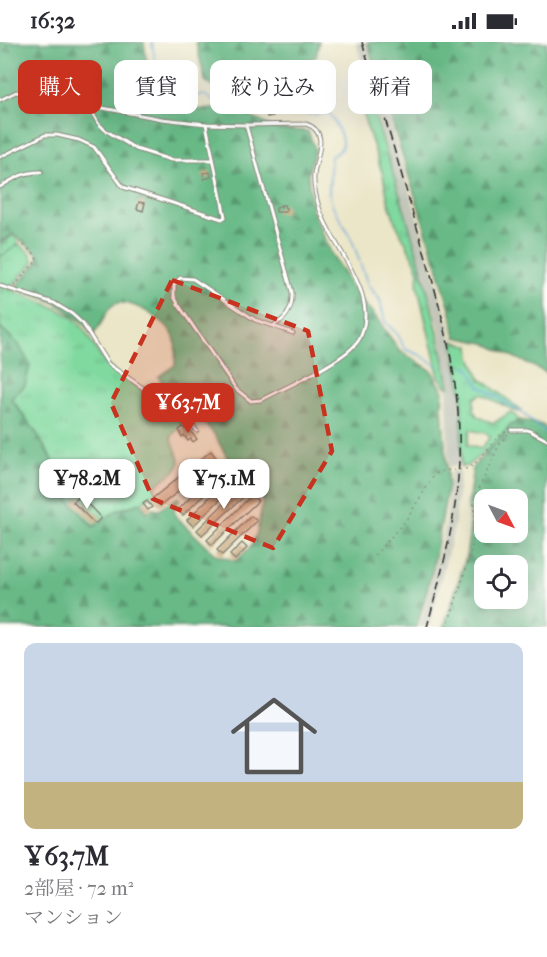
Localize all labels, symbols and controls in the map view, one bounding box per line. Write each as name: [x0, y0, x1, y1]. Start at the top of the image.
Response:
text: 16:32: [30, 8, 75, 34]
chip: 購入: [18, 60, 102, 114]
chip: 賃貸: [114, 60, 198, 114]
chip: 絞り込み: [210, 60, 336, 114]
chip: 新着: [348, 60, 432, 114]
pin: ¥63.7M: [139, 383, 237, 434]
text: ¥63.7M: [155, 391, 221, 414]
pin: ¥78.2M: [38, 459, 136, 510]
pin: ¥75.1M: [175, 459, 273, 510]
text: ¥78.2M: [53, 467, 121, 490]
text: ¥75.1M: [192, 467, 256, 490]
north arrow: [474, 489, 528, 543]
map controls: [474, 489, 528, 609]
button: locate: [474, 555, 528, 609]
icon: home: [220, 682, 328, 790]
text: ¥63.7M: [24, 841, 109, 872]
text: 2部屋 · 72 m²: [24, 877, 133, 900]
text: マンション: [24, 906, 123, 929]

